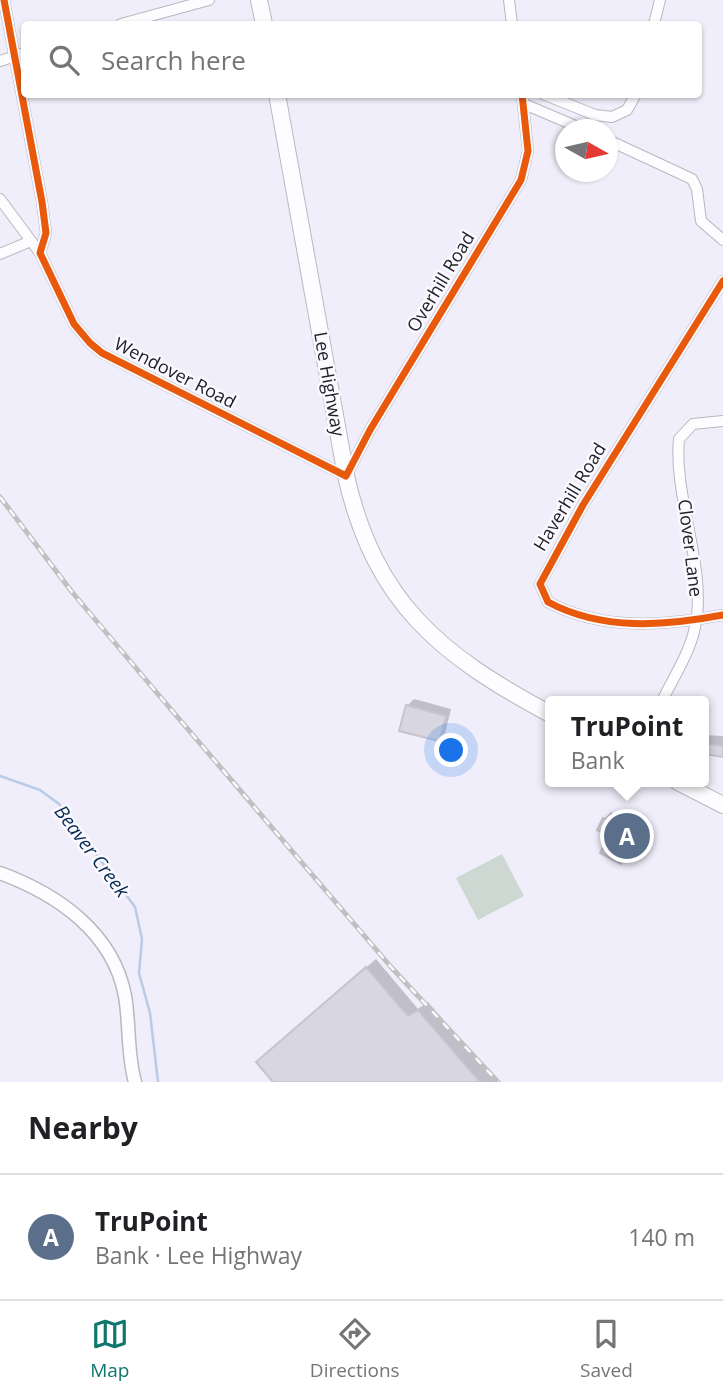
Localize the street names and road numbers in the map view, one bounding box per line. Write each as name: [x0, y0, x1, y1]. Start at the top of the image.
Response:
street label: Overhill Road: [401, 227, 479, 336]
street label: Lee Highway: [309, 330, 351, 439]
street label: Wendover Road: [110, 331, 240, 413]
street label: Haverhill Road: [527, 438, 611, 555]
street label: Clover Lane: [673, 498, 709, 598]

